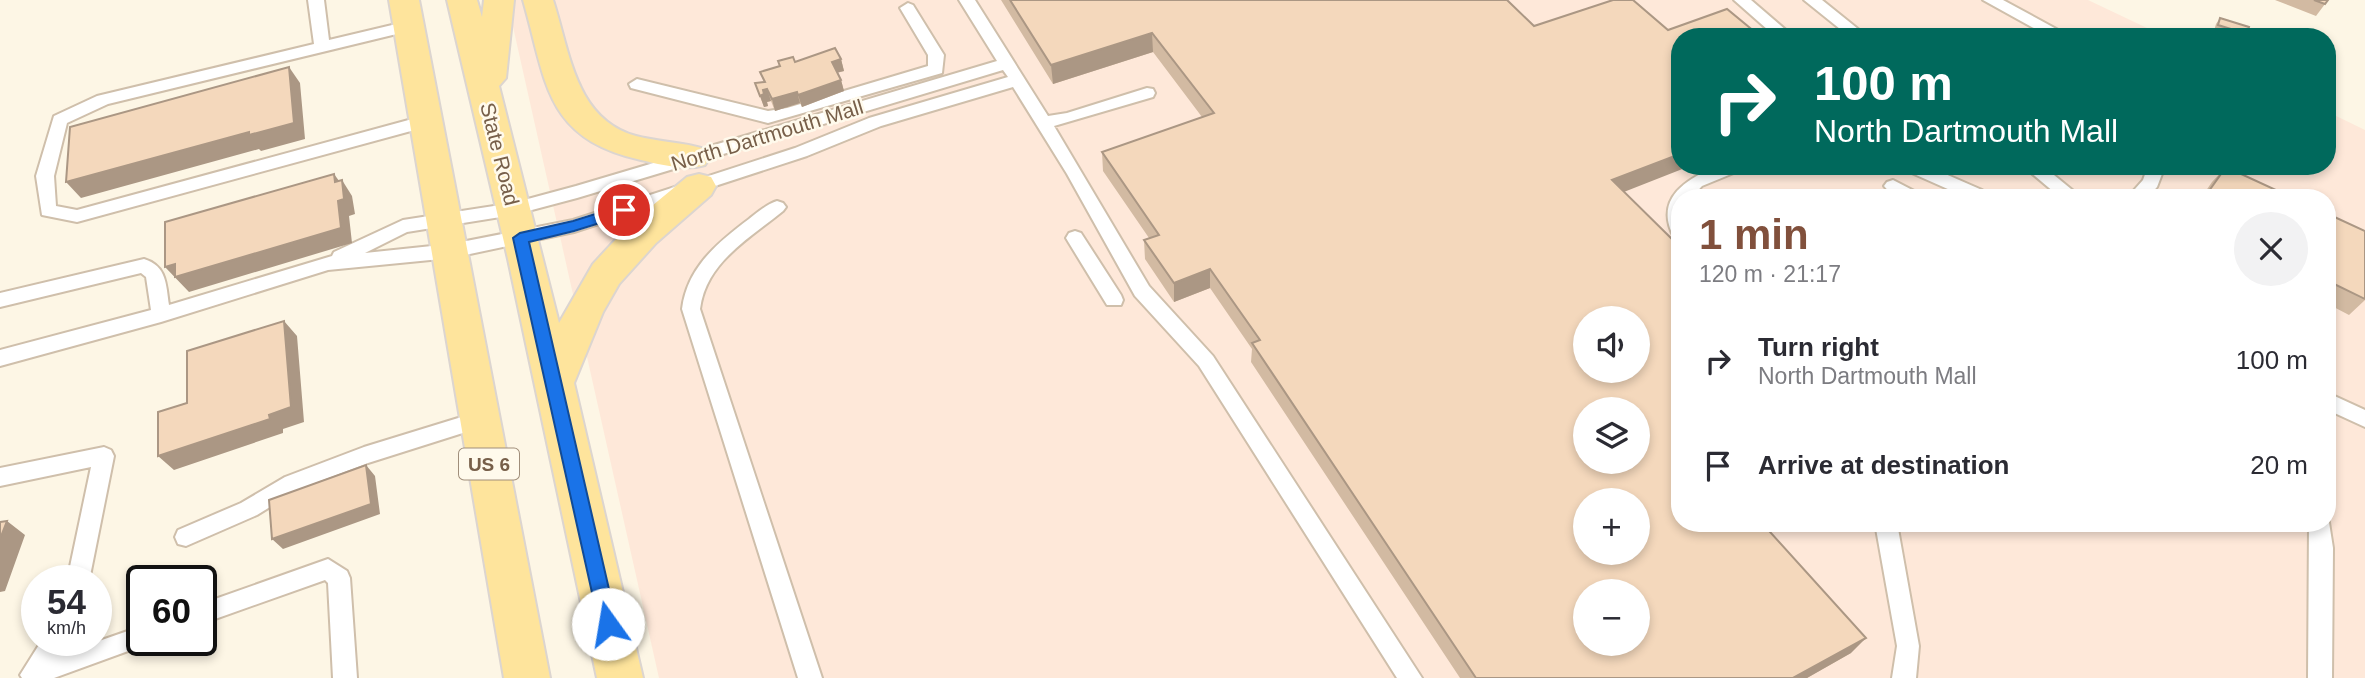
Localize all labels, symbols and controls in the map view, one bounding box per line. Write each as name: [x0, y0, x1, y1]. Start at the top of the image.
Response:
icon: right: [1699, 56, 1790, 147]
text: 100 m: [1814, 56, 1953, 110]
street label: North Dartmouth Mall: [668, 95, 866, 175]
street label: State Road: [476, 100, 524, 208]
text: North Dartmouth Mall: [1814, 113, 2118, 149]
pin: [594, 180, 654, 240]
icon: arrive: [605, 191, 643, 229]
text: 1 min: [1699, 211, 1809, 258]
button: close: [2234, 212, 2308, 286]
text: 120 m · 21:17: [1699, 261, 1841, 287]
map controls: [1573, 306, 1650, 656]
button: sound: [1573, 306, 1650, 383]
text: Turn right: [1758, 332, 1879, 362]
icon: right: [1699, 342, 1737, 380]
text: 100 m: [2236, 345, 2308, 375]
text: North Dartmouth Mall: [1758, 363, 1977, 389]
button: layers: [1573, 397, 1650, 474]
icon: arrive: [1699, 447, 1737, 485]
road number: US 6: [459, 449, 519, 480]
text: Arrive at destination: [1758, 450, 2009, 480]
text: 20 m: [2250, 450, 2308, 480]
button: +: [1573, 488, 1650, 565]
speed limit sign: 60: [126, 565, 217, 656]
button: −: [1573, 579, 1650, 656]
text: 54: [47, 582, 86, 621]
position arrow: [571, 587, 645, 661]
text: km/h: [47, 618, 86, 638]

